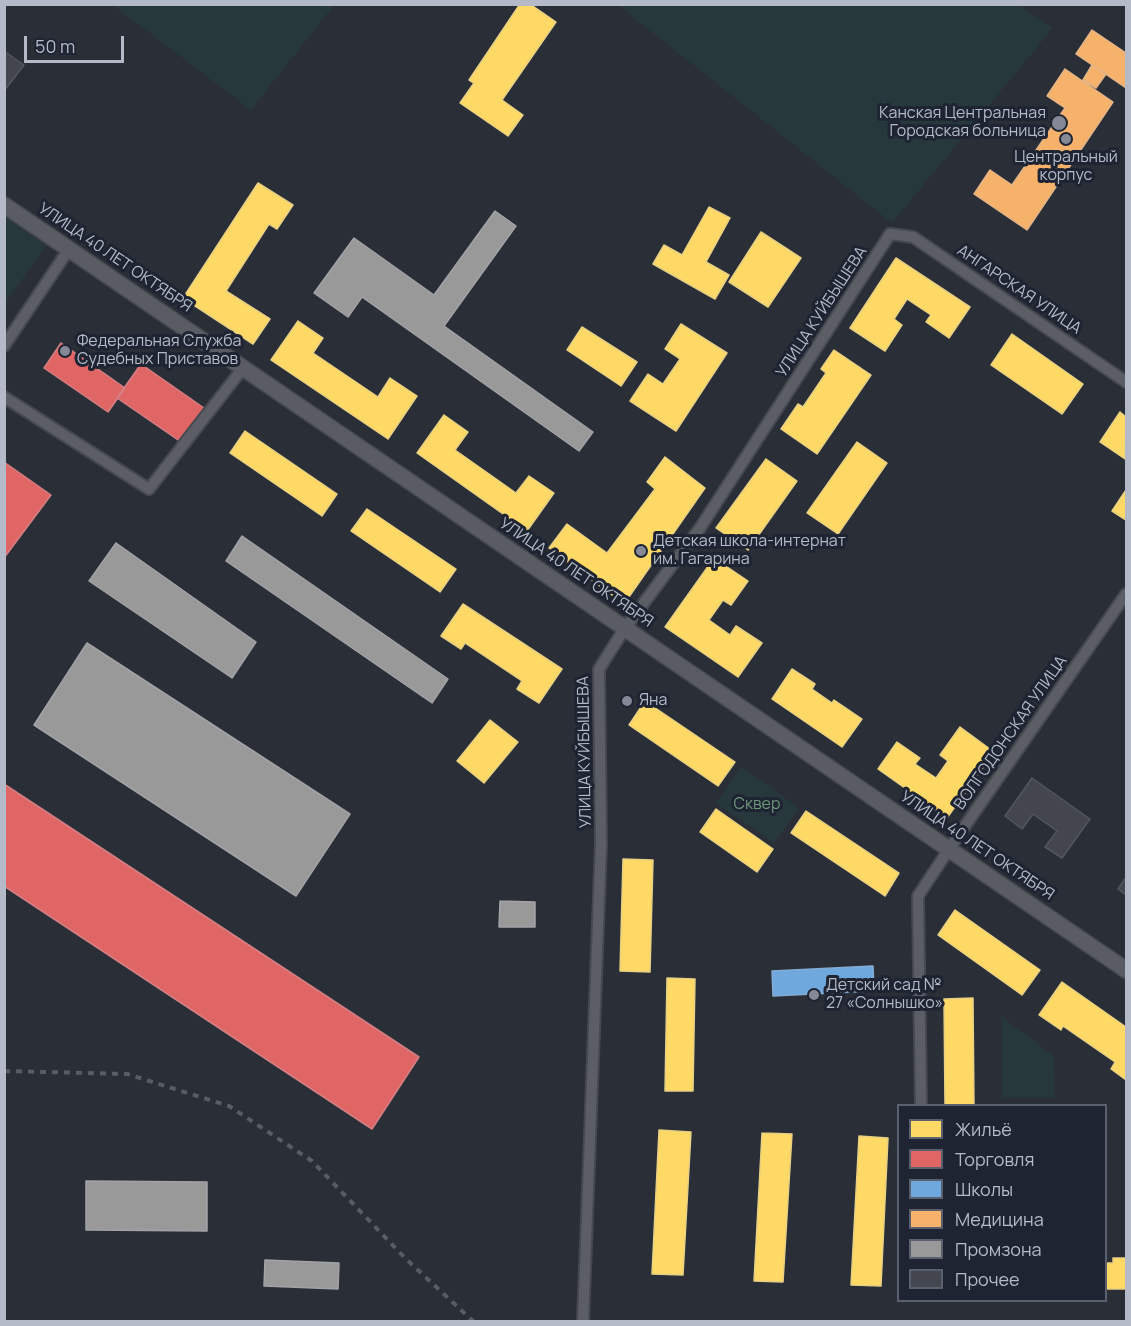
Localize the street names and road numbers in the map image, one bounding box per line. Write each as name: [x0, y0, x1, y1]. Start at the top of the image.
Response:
street label: УЛИЦА 40 ЛЕТ ОКТЯБРЯ: [34, 199, 196, 317]
street label: АНГАРСКАЯ УЛИЦА: [953, 241, 1085, 339]
street label: УЛИЦА КУЙБЫШЕВА: [773, 243, 871, 381]
street label: УЛИЦА 40 ЛЕТ ОКТЯБРЯ: [495, 514, 657, 632]
street label: ВОЛГОДОНСКАЯ УЛИЦА: [951, 652, 1071, 814]
street label: УЛИЦА КУЙБЫШЕВА: [574, 676, 596, 828]
street label: УЛИЦА 40 ЛЕТ ОКТЯБРЯ: [896, 787, 1058, 905]

